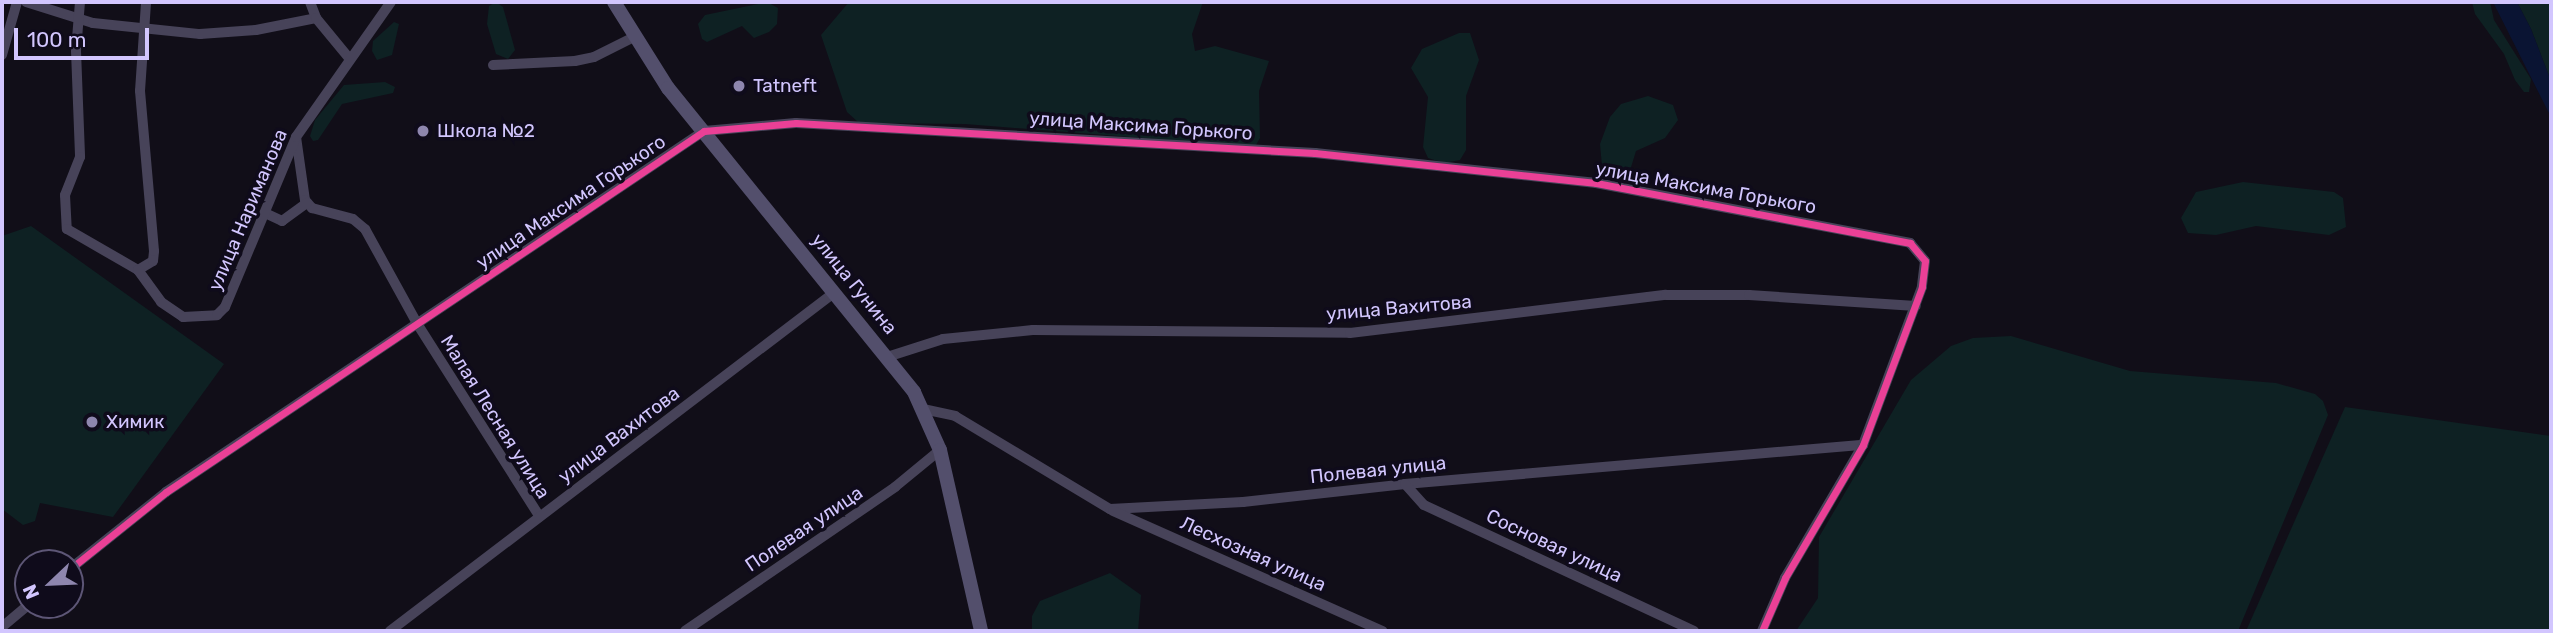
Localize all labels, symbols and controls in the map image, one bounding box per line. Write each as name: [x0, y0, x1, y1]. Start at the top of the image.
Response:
scale bar: [18, 14, 152, 58]
text: 100 m: [27, 27, 86, 52]
place label: Tatneft: [753, 75, 817, 97]
marker: Tatneft: [731, 78, 747, 94]
street label: улица Максима Горького: [1029, 107, 1253, 145]
place label: Школа №2: [437, 120, 535, 142]
marker: Школа №2: [415, 123, 431, 139]
street label: улица Нариманова: [204, 126, 292, 294]
street label: улица Максима Горького: [472, 130, 670, 274]
street label: улица Максима Горького: [1594, 157, 1818, 219]
street label: улица Гунина: [806, 229, 902, 339]
street label: улица Вахитова: [1325, 290, 1473, 326]
street label: Малая Лесная улица: [435, 331, 555, 503]
street label: улица Вахитова: [554, 382, 684, 488]
place label: Химик: [106, 411, 164, 433]
marker: Химик: [84, 414, 100, 430]
street label: Полевая улица: [1309, 452, 1447, 488]
street label: Полевая улица: [741, 481, 867, 577]
street label: Сосновая улица: [1482, 505, 1626, 587]
street label: Лесхозная улица: [1177, 512, 1329, 596]
north arrow: [14, 549, 84, 619]
text: N: [18, 581, 44, 602]

